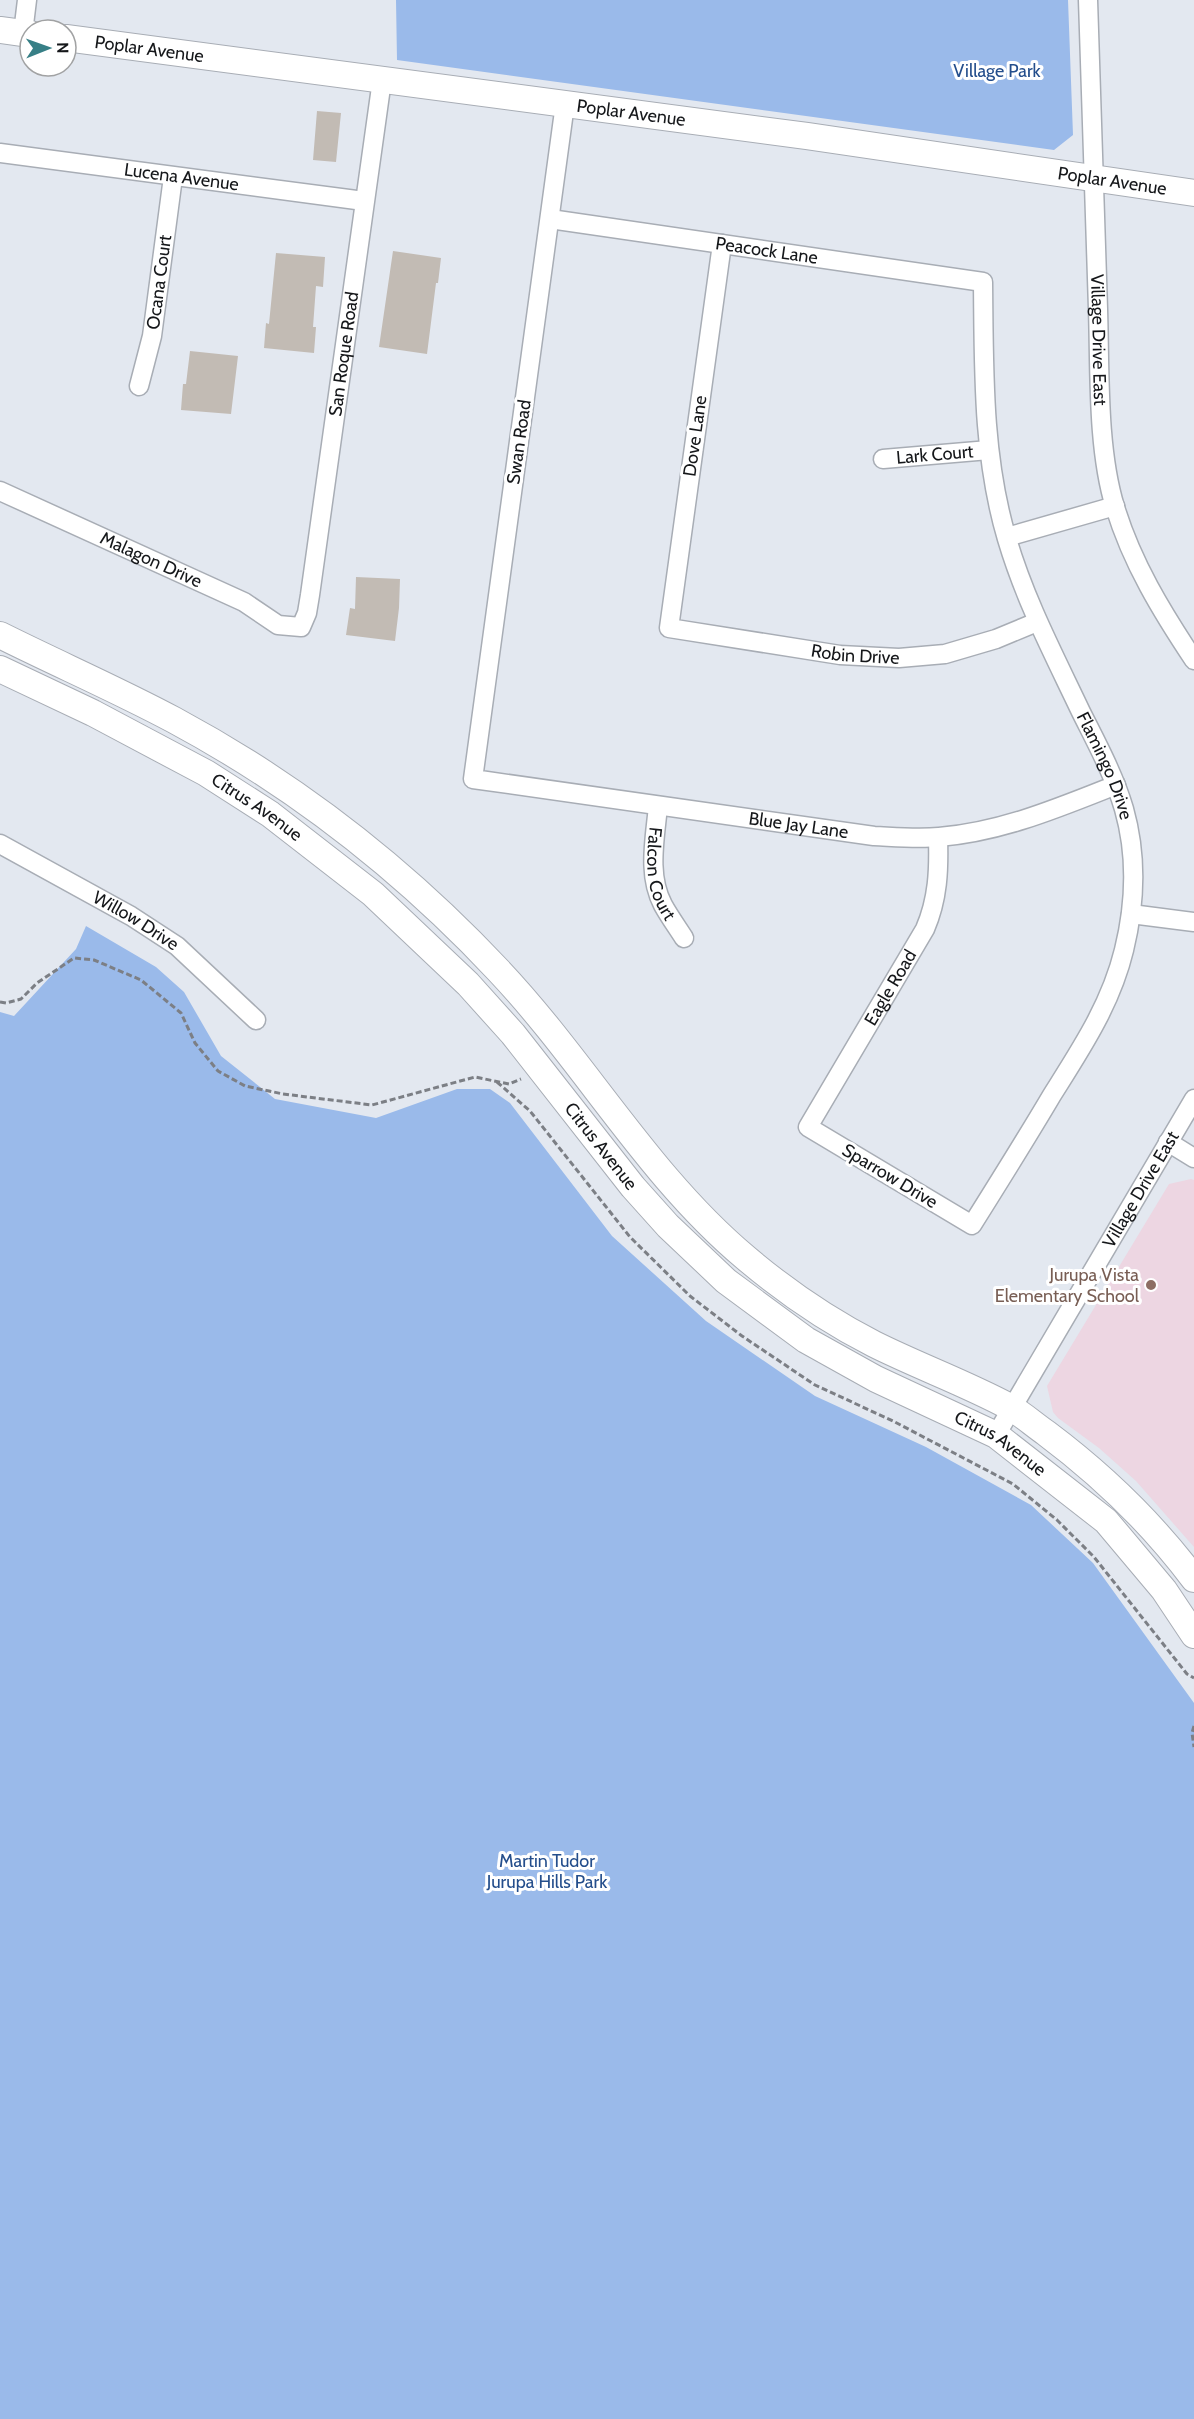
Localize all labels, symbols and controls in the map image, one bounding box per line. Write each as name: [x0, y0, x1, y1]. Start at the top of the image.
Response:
north arrow: [18, 18, 78, 78]
street label: Poplar Avenue: [93, 31, 205, 67]
text: N: [53, 42, 72, 54]
park label: Village Park: [953, 60, 1042, 82]
street label: Poplar Avenue: [575, 95, 687, 131]
street label: Lucena Avenue: [123, 158, 240, 195]
street label: Poplar Avenue: [1056, 162, 1168, 200]
street label: Peacock Lane: [714, 232, 819, 269]
street label: Ocana Court: [142, 233, 176, 331]
street label: Village Drive East: [1086, 274, 1111, 406]
street label: San Roque Road: [324, 290, 363, 418]
street label: Dove Lane: [678, 394, 712, 478]
street label: Swan Road: [502, 398, 536, 486]
street label: Lark Court: [895, 440, 974, 469]
street label: Malagon Drive: [97, 527, 205, 592]
street label: Robin Drive: [809, 640, 900, 669]
street label: Flamingo Drive: [1072, 708, 1137, 822]
street label: Citrus Avenue: [207, 768, 307, 846]
street label: Blue Jay Lane: [747, 807, 850, 843]
street label: Falcon Court: [642, 826, 680, 924]
street label: Willow Drive: [89, 886, 183, 955]
street label: Eagle Road: [860, 946, 921, 1029]
street label: Citrus Avenue: [560, 1098, 642, 1194]
street label: Village Drive East: [1098, 1127, 1184, 1252]
street label: Sparrow Drive: [838, 1139, 942, 1213]
place label: Jurupa Vista Elementary School: [995, 1264, 1140, 1307]
marker: Jurupa Vista Elementary School: [1144, 1278, 1158, 1292]
street label: Citrus Avenue: [951, 1406, 1050, 1481]
park label: Martin Tudor Jurupa Hills Park: [486, 1850, 608, 1893]

